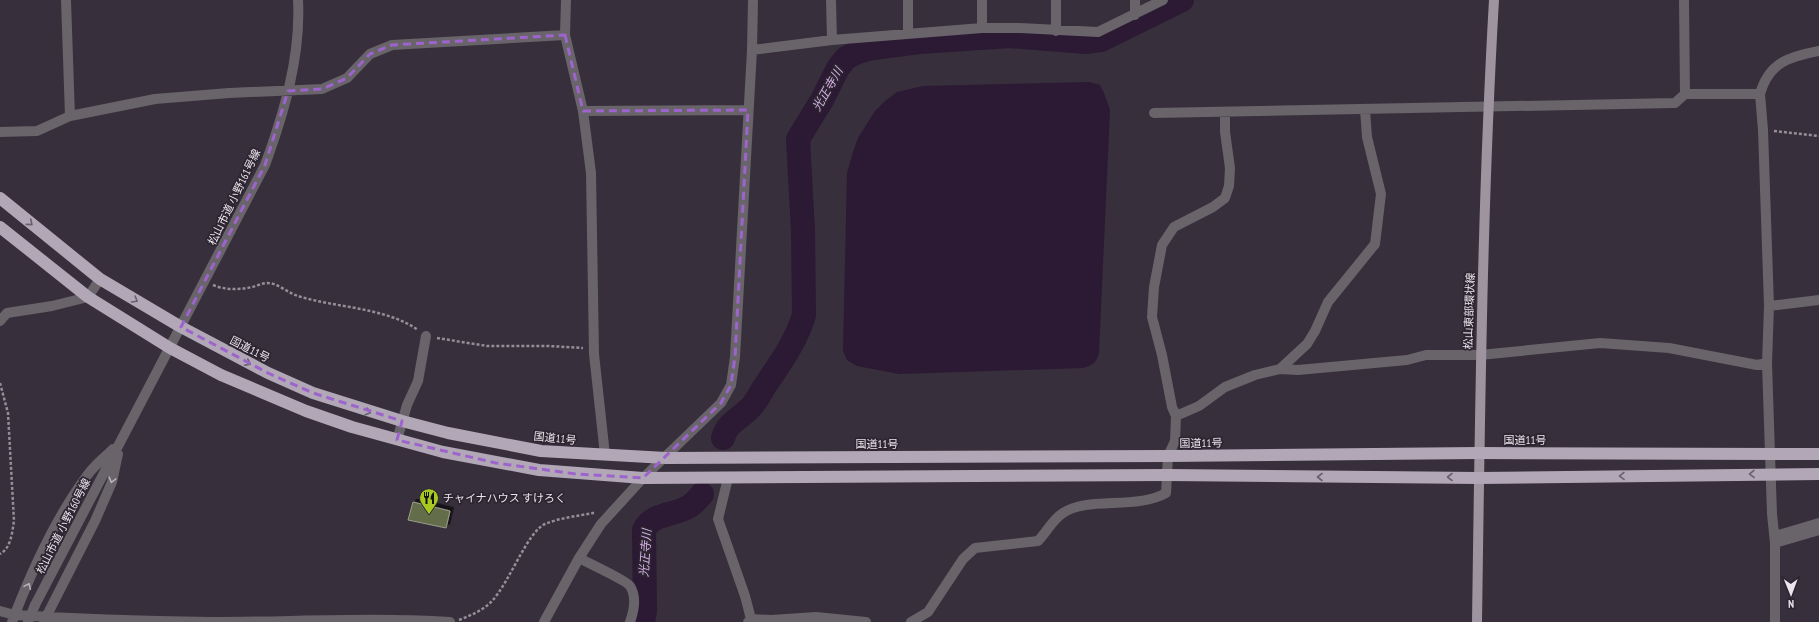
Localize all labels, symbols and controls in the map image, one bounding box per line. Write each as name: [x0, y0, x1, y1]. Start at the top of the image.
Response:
water label: 光正寺川: [809, 63, 846, 114]
street label: 松山市道 小野161号線: [205, 147, 263, 247]
one-way arrow: [25, 218, 33, 225]
street label: 松山東部環状線: [1461, 272, 1477, 350]
one-way arrow: [131, 295, 138, 302]
street label: 国道11号: [228, 333, 272, 365]
one-way arrow: [244, 358, 251, 366]
one-way arrow: [365, 407, 372, 416]
street label: 国道11号: [533, 429, 577, 447]
street label: 国道11号: [1504, 433, 1546, 447]
street label: 国道11号: [1179, 436, 1223, 450]
street label: 国道11号: [856, 437, 898, 451]
one-way arrow: [1749, 470, 1755, 478]
one-way arrow: [1317, 472, 1323, 481]
one-way arrow: [1619, 472, 1625, 480]
one-way arrow: [1447, 473, 1453, 482]
street label: 松山市道 小野160号線: [33, 476, 93, 576]
one-way arrow: [108, 476, 117, 483]
restaurant icon: チャイナハウス すけろく: [418, 487, 440, 515]
place label: チャイナハウス すけろく: [443, 491, 566, 505]
water label: 光正寺川: [636, 527, 654, 577]
north arrow: [1771, 574, 1811, 614]
one-way arrow: [23, 583, 31, 591]
text: N: [1788, 597, 1794, 611]

